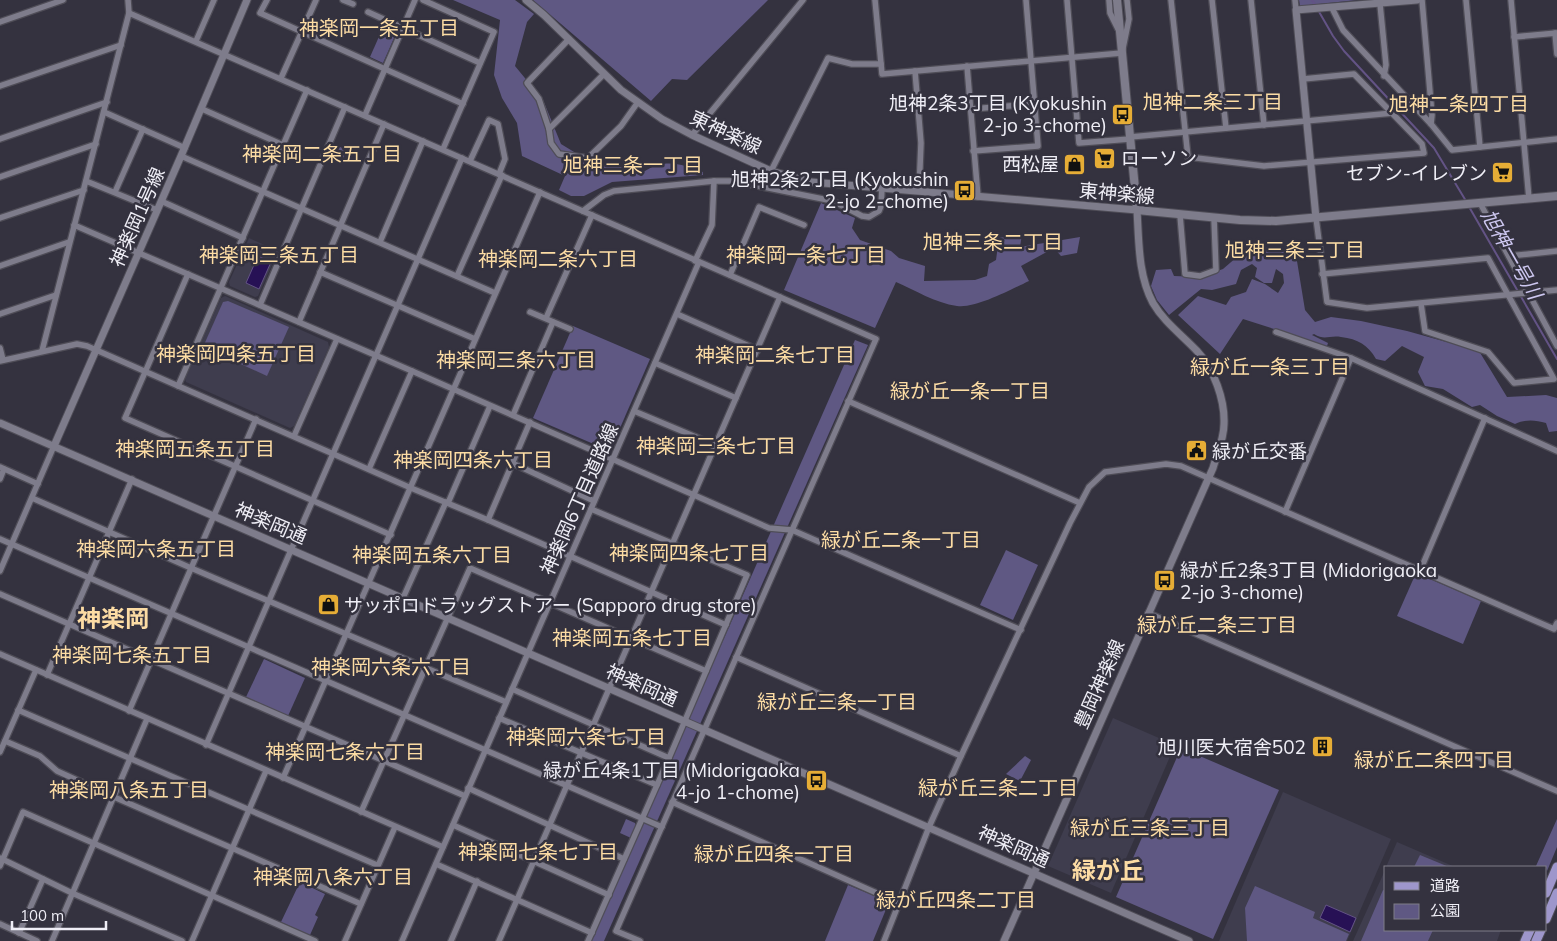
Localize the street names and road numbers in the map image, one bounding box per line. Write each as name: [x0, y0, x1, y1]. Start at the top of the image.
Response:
street label: 東神楽線: [686, 105, 766, 159]
street label: 神楽岡1号線: [104, 164, 170, 270]
street label: 東神楽線: [1078, 178, 1156, 208]
street label: 神楽岡6丁目道路線: [535, 419, 623, 579]
street label: 神楽岡通: [231, 497, 311, 549]
street label: 豊岡神楽線: [1069, 636, 1129, 732]
street label: 神楽岡通: [602, 659, 682, 711]
street label: 神楽岡通: [974, 820, 1054, 872]

